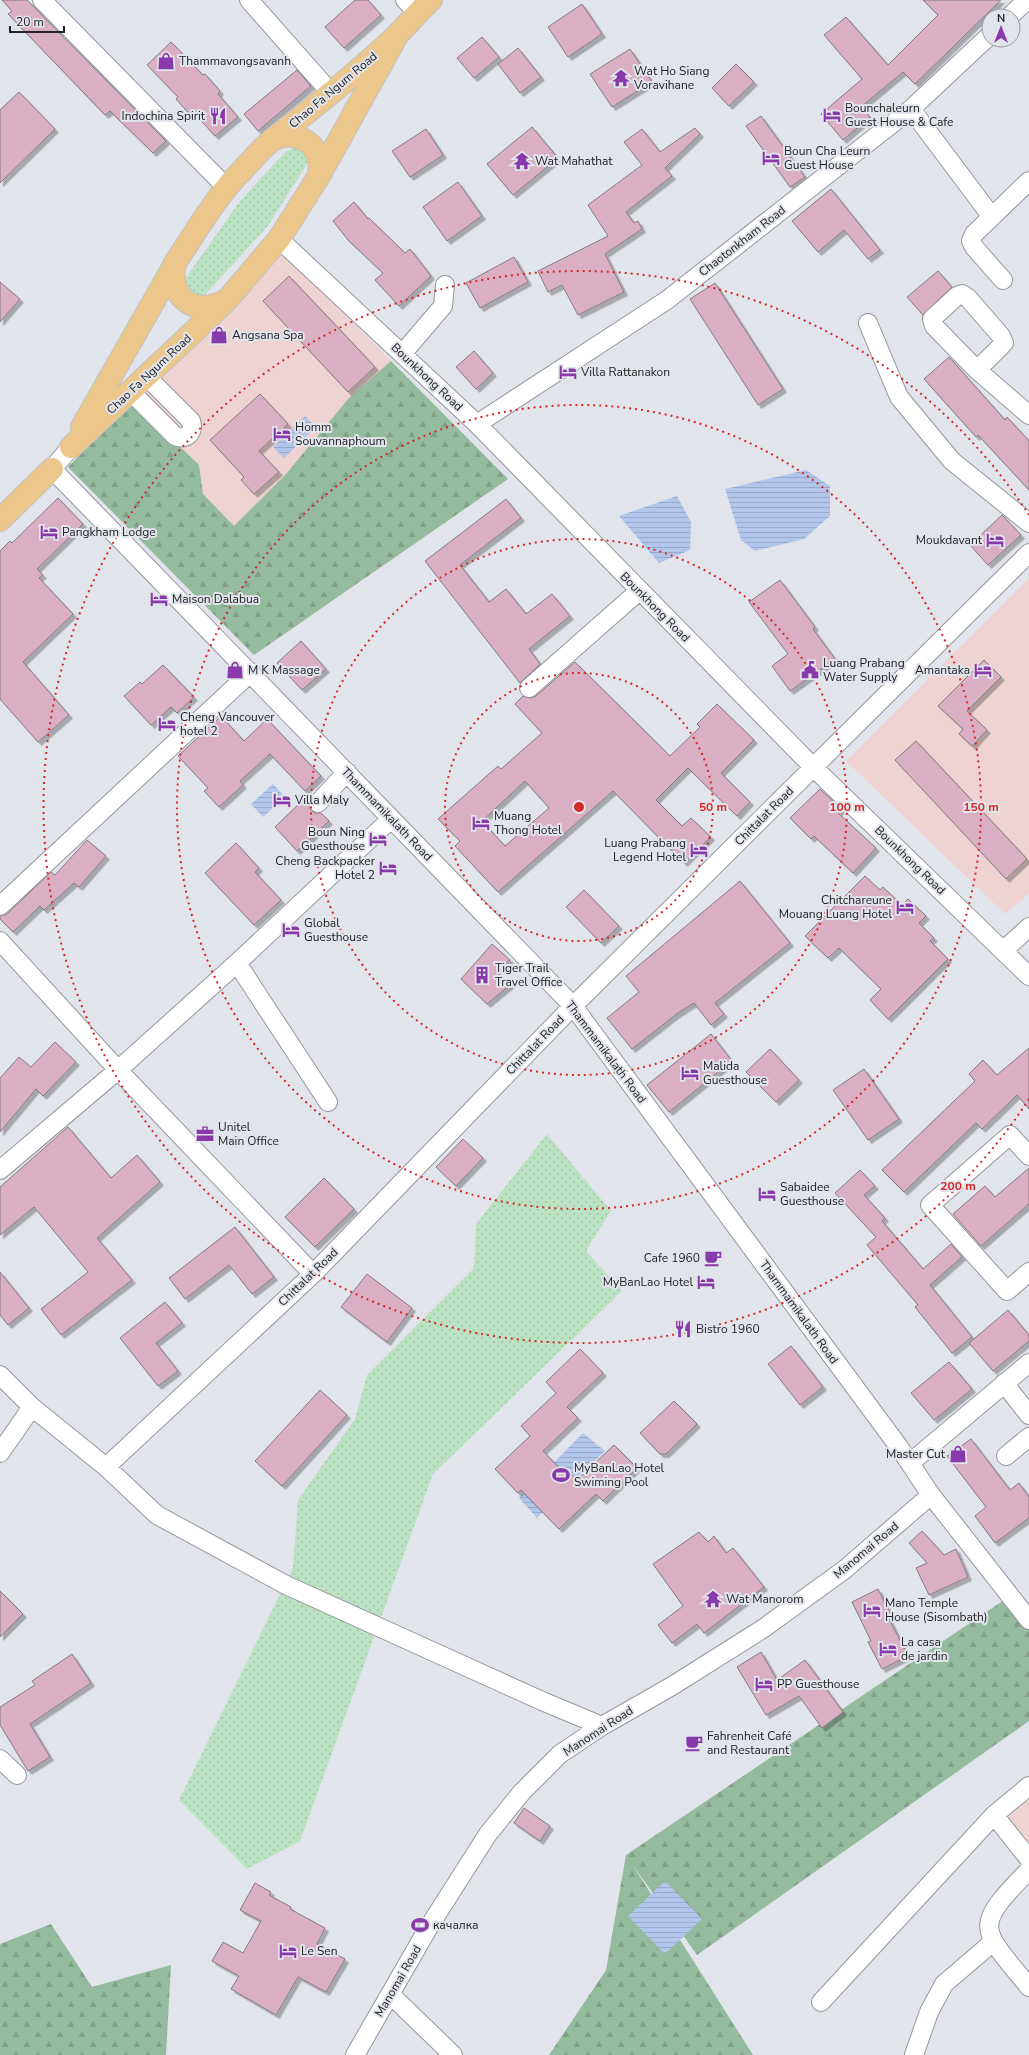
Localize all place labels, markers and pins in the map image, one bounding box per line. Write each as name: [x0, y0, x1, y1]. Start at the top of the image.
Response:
shop icon: Thammavongsavanh: [156, 51, 176, 71]
place label: Thammavongsavanh: [179, 53, 291, 69]
place label: Wat Ho Siang Voravihane: [633, 63, 709, 93]
temple icon: Wat Ho Siang Voravihane: [611, 68, 631, 88]
place label: Bounchaleurn Guest House & Cafe: [845, 100, 953, 130]
hotel icon: Bounchaleurn Guest House & Cafe: [822, 105, 842, 125]
restaurant icon: Indochina Spirit: [208, 106, 228, 126]
place label: Indochina Spirit: [122, 108, 206, 124]
place label: Boun Cha Leurn Guest House: [784, 143, 870, 173]
hotel icon: Boun Cha Leurn Guest House: [761, 148, 781, 168]
temple icon: Wat Mahathat: [512, 151, 532, 171]
place label: Wat Mahathat: [535, 153, 613, 169]
shop icon: Angsana Spa: [209, 325, 229, 345]
place label: Angsana Spa: [232, 327, 304, 343]
hotel icon: Villa Rattanakon: [558, 362, 578, 382]
place label: Villa Rattanakon: [580, 364, 670, 380]
place label: Homm Souvannaphoum: [295, 419, 386, 449]
hotel icon: Homm Souvannaphoum: [272, 424, 292, 444]
hotel icon: Pangkham Lodge: [39, 522, 59, 542]
place label: Pangkham Lodge: [62, 524, 156, 540]
hotel icon: Moukdavant: [985, 530, 1005, 550]
place label: Moukdavant: [916, 532, 983, 548]
hotel icon: Maison Dalabua: [149, 589, 169, 609]
place label: Maison Dalabua: [172, 591, 259, 607]
place label: Luang Prabang Water Supply: [823, 655, 905, 685]
shop icon: M K Massage: [225, 660, 245, 680]
public building icon: Luang Prabang Water Supply: [800, 660, 820, 680]
hotel icon: Amantaka: [973, 660, 993, 680]
place label: M K Massage: [248, 662, 320, 678]
place label: Amantaka: [915, 662, 970, 678]
place label: Cheng Vancouver hotel 2: [180, 709, 275, 739]
hotel icon: Cheng Vancouver hotel 2: [157, 714, 177, 734]
hotel icon: Villa Maly: [272, 790, 292, 810]
place label: Villa Maly: [294, 792, 350, 808]
centre of rings: [572, 800, 586, 814]
place label: Muang Thong Hotel: [494, 808, 562, 838]
hotel icon: Muang Thong Hotel: [471, 813, 491, 833]
place label: Boun Ning Guesthouse: [301, 824, 365, 854]
hotel icon: Boun Ning Guesthouse: [368, 829, 388, 849]
place label: Luang Prabang Legend Hotel: [604, 835, 686, 865]
hotel icon: Luang Prabang Legend Hotel: [689, 840, 709, 860]
place label: Cheng Backpacker Hotel 2: [275, 853, 376, 883]
hotel icon: Cheng Backpacker Hotel 2: [378, 858, 398, 878]
place label: Chitchareune Mouang Luang Hotel: [779, 892, 892, 922]
hotel icon: Chitchareune Mouang Luang Hotel: [895, 897, 915, 917]
place label: Global Guesthouse: [304, 915, 368, 945]
hotel icon: Global Guesthouse: [281, 920, 301, 940]
place label: Tiger Trail Travel Office: [495, 960, 563, 990]
building icon: Tiger Trail Travel Office: [472, 965, 492, 985]
place label: Malida Guesthouse: [703, 1058, 767, 1088]
hotel icon: Malida Guesthouse: [680, 1063, 700, 1083]
place label: Unitel Main Office: [218, 1119, 279, 1149]
office icon: Unitel Main Office: [195, 1124, 215, 1144]
place label: Sabaidee Guesthouse: [780, 1179, 844, 1209]
hotel icon: Sabaidee Guesthouse: [757, 1184, 777, 1204]
cafe icon: Cafe 1960: [703, 1248, 723, 1268]
place label: Cafe 1960: [644, 1250, 700, 1266]
hotel icon: MyBanLao Hotel: [696, 1272, 716, 1292]
place label: MyBanLao Hotel: [603, 1274, 693, 1290]
restaurant icon: Bistro 1960: [673, 1319, 693, 1339]
place label: Bistro 1960: [696, 1321, 760, 1337]
shop icon: Master Cut: [948, 1444, 968, 1464]
place label: Master Cut: [886, 1446, 946, 1462]
place label: MyBanLao Hotel Swiming Pool: [574, 1460, 665, 1490]
sports icon: MyBanLao Hotel Swiming Pool: [551, 1465, 571, 1485]
temple icon: Wat Manorom: [703, 1589, 723, 1609]
place label: Wat Manorom: [726, 1591, 803, 1607]
place label: Mano Temple House (Sisombath): [885, 1595, 988, 1625]
hotel icon: Mano Temple House (Sisombath): [862, 1600, 882, 1620]
place label: La casa de jardin: [901, 1634, 947, 1664]
hotel icon: La casa de jardin: [878, 1639, 898, 1659]
hotel icon: PP Guesthouse: [754, 1674, 774, 1694]
place label: PP Guesthouse: [777, 1676, 859, 1692]
place label: Fahrenheit Café and Restaurant: [707, 1728, 792, 1758]
cafe icon: Fahrenheit Café and Restaurant: [684, 1733, 704, 1753]
sports icon: качалка: [410, 1915, 430, 1935]
place label: качалка: [433, 1917, 479, 1933]
hotel icon: Le Sen: [278, 1941, 298, 1961]
place label: Le Sen: [301, 1943, 338, 1959]

